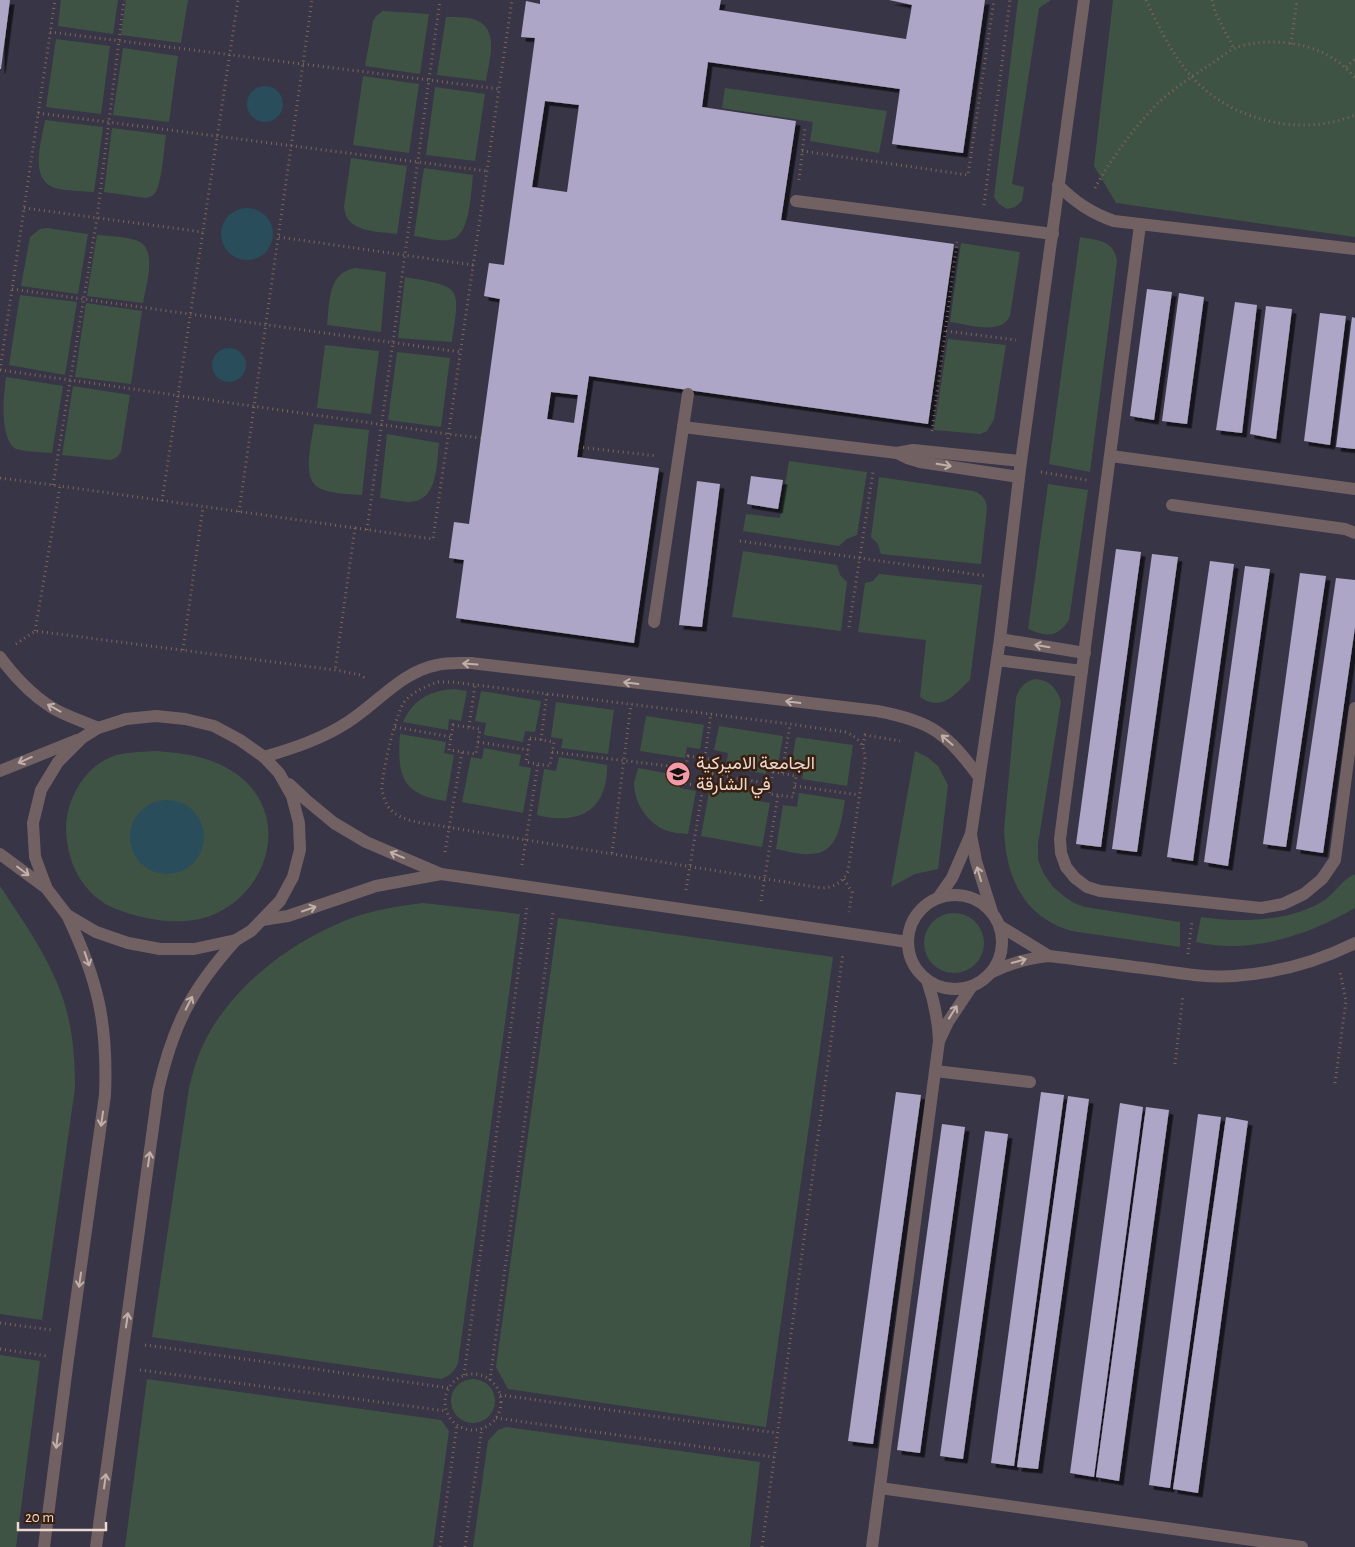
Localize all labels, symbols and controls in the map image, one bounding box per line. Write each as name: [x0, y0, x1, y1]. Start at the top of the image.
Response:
one-way arrow: [935, 461, 951, 471]
one-way arrow: [1035, 641, 1051, 651]
one-way arrow: [462, 659, 478, 668]
one-way arrow: [624, 678, 640, 688]
one-way arrow: [785, 697, 801, 707]
one-way arrow: [47, 702, 61, 712]
one-way arrow: [941, 735, 954, 746]
place label: الجامعة الاميركية في الشارقة: [696, 755, 815, 799]
one-way arrow: [18, 756, 33, 766]
school or university icon: الجامعة الاميركية في الشارقة: [665, 761, 691, 787]
one-way arrow: [390, 849, 405, 859]
one-way arrow: [16, 866, 30, 876]
one-way arrow: [974, 866, 984, 882]
one-way arrow: [301, 904, 317, 913]
one-way arrow: [83, 951, 92, 967]
one-way arrow: [1011, 955, 1027, 965]
one-way arrow: [185, 996, 194, 1011]
one-way arrow: [949, 1006, 959, 1020]
one-way arrow: [97, 1111, 107, 1127]
one-way arrow: [144, 1152, 154, 1168]
one-way arrow: [74, 1272, 84, 1288]
one-way arrow: [122, 1313, 132, 1329]
one-way arrow: [52, 1433, 62, 1449]
one-way arrow: [100, 1474, 110, 1490]
scale bar: [18, 1500, 105, 1532]
text: 20 m: [25, 1510, 54, 1525]

